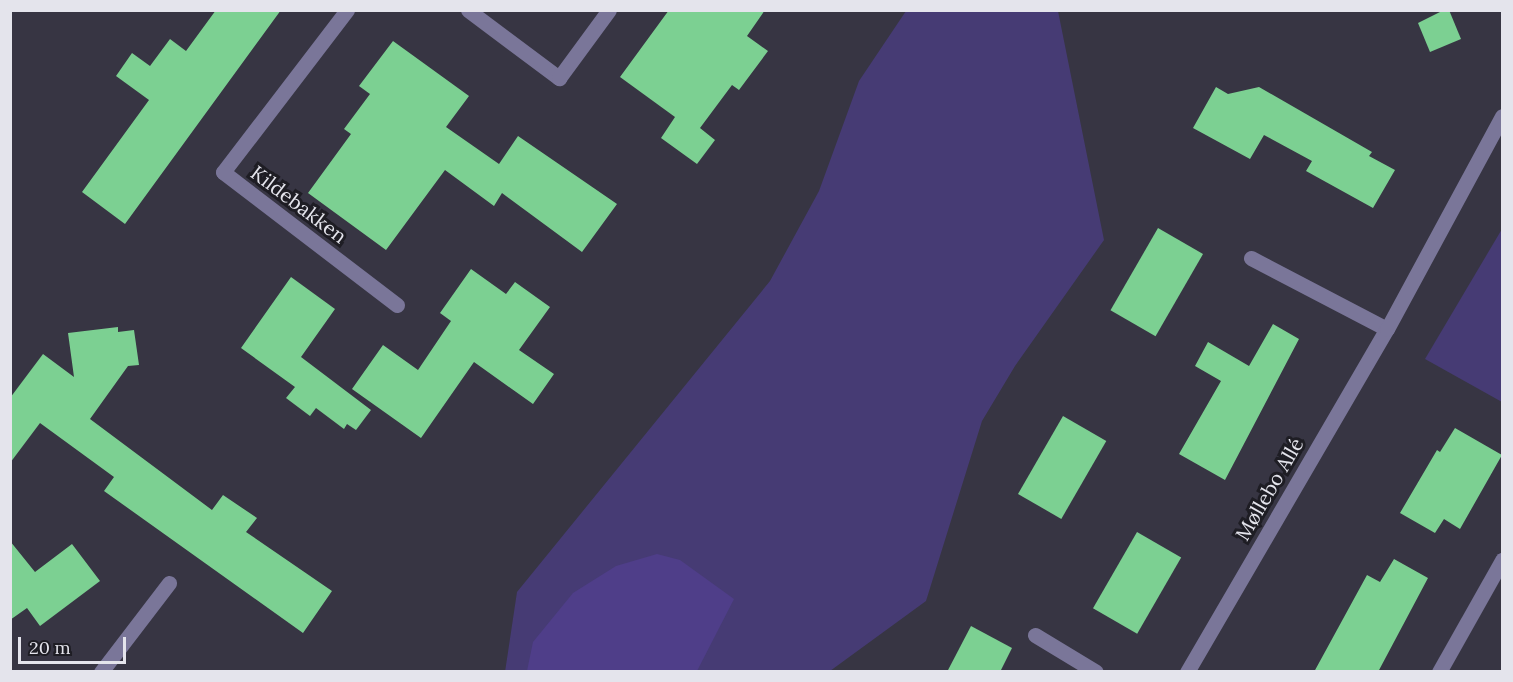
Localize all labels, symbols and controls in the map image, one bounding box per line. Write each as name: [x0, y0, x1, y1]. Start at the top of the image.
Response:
street label: Kildebakken: [246, 160, 352, 248]
street label: Møllebo Allé: [1230, 433, 1308, 545]
scale bar: [21, 625, 129, 663]
text: 20 m: [29, 636, 71, 659]

